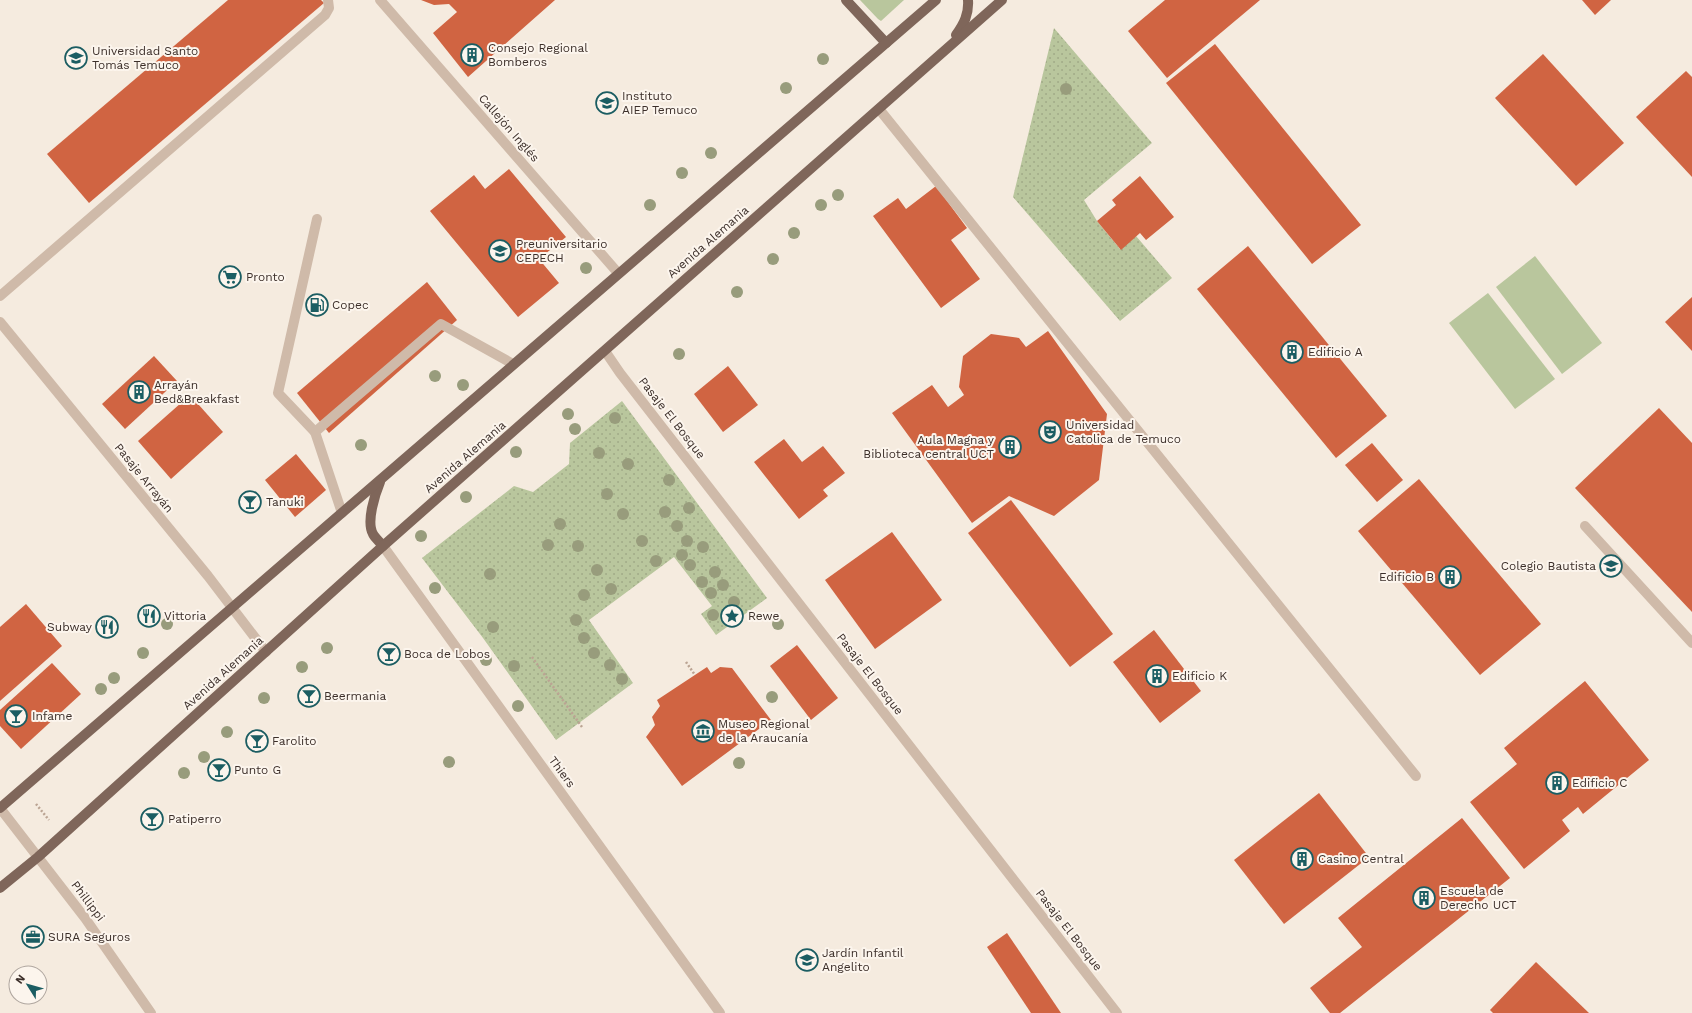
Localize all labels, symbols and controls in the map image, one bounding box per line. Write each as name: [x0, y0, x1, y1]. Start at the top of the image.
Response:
place label: Consejo Regional Bomberos: [488, 41, 588, 69]
building icon: Consejo Regional Bomberos: [459, 42, 485, 68]
place label: Universidad Santo Tomás Temuco: [92, 44, 198, 72]
school or university icon: Universidad Santo Tomás Temuco: [63, 45, 89, 71]
place label: Instituto AIEP Temuco: [622, 89, 698, 117]
school or university icon: Instituto AIEP Temuco: [594, 90, 620, 116]
street label: Callejón Inglés: [476, 91, 542, 165]
street label: Avenida Alemania: [664, 203, 752, 281]
place label: Preuniversitario CEPECH: [516, 237, 607, 265]
school or university icon: Preuniversitario CEPECH: [487, 238, 513, 264]
supermarket icon: Pronto: [217, 264, 243, 290]
place label: Pronto: [246, 270, 285, 284]
fuel station icon: Copec: [304, 292, 330, 318]
place label: Copec: [332, 298, 369, 312]
building icon: Edificio A: [1279, 339, 1305, 365]
place label: Edificio A: [1308, 345, 1363, 359]
street label: Pasaje El Bosque: [636, 374, 708, 462]
place label: Arrayán Bed&Breakfast: [154, 378, 239, 406]
building icon: Arrayán Bed&Breakfast: [126, 379, 152, 405]
street label: Avenida Alemania: [421, 418, 509, 496]
place label: Universidad Catolica de Temuco: [1066, 418, 1181, 446]
theatre icon: Universidad Catolica de Temuco: [1037, 419, 1063, 445]
place label: Aula Magna y Biblioteca central UCT: [863, 433, 995, 461]
building icon: Aula Magna y Biblioteca central UCT: [997, 434, 1023, 460]
street label: Pasaje Arrayán: [112, 440, 176, 516]
bar icon: Tanuki: [237, 489, 263, 515]
place label: Tanuki: [266, 495, 304, 509]
school or university icon: Colegio Bautista: [1598, 553, 1624, 579]
place label: Colegio Bautista: [1501, 559, 1596, 573]
building icon: Edificio B: [1437, 564, 1463, 590]
place label: Edificio B: [1379, 570, 1434, 584]
restaurant icon: Vittoria: [136, 603, 162, 629]
place icon: Rewe: [719, 603, 745, 629]
place label: Vittoria: [164, 609, 207, 623]
place label: Rewe: [748, 609, 779, 623]
restaurant icon: Subway: [94, 614, 120, 640]
place label: Subway: [47, 620, 93, 634]
street label: Pasaje El Bosque: [834, 630, 906, 718]
street label: Avenida Alemania: [180, 633, 266, 713]
bar icon: Boca de Lobos: [376, 641, 402, 667]
place label: Boca de Lobos: [404, 647, 490, 661]
building icon: Edificio K: [1144, 663, 1170, 689]
place label: Edificio K: [1172, 669, 1227, 683]
bar icon: Beermania: [296, 683, 322, 709]
place label: Beermania: [324, 689, 386, 703]
bar icon: Infame: [3, 703, 29, 729]
place label: Infame: [32, 709, 72, 723]
place label: Museo Regional de la Araucanía: [718, 717, 810, 745]
museum icon: Museo Regional de la Araucanía: [690, 718, 716, 744]
bar icon: Farolito: [244, 728, 270, 754]
place label: Farolito: [272, 734, 317, 748]
street label: Thiers: [546, 754, 578, 790]
bar icon: Punto G: [206, 757, 232, 783]
place label: Punto G: [234, 763, 281, 777]
building icon: Edificio C: [1544, 770, 1570, 796]
place label: Edificio C: [1572, 776, 1628, 790]
bar icon: Patiperro: [139, 806, 165, 832]
place label: Patiperro: [168, 812, 221, 826]
building icon: Casino Central: [1289, 846, 1315, 872]
place label: Casino Central: [1318, 852, 1404, 866]
street label: Phillippi: [68, 878, 108, 924]
place label: Escuela de Derecho UCT: [1440, 884, 1517, 912]
building icon: Escuela de Derecho UCT: [1411, 885, 1437, 911]
street label: Pasaje El Bosque: [1033, 886, 1105, 974]
office icon: SURA Seguros: [20, 924, 46, 950]
place label: SURA Seguros: [48, 930, 130, 944]
place label: Jardín Infantil Angelito: [822, 946, 904, 974]
school or university icon: Jardín Infantil Angelito: [794, 947, 820, 973]
north arrow: [8, 965, 48, 1005]
text: N: [13, 972, 28, 986]

